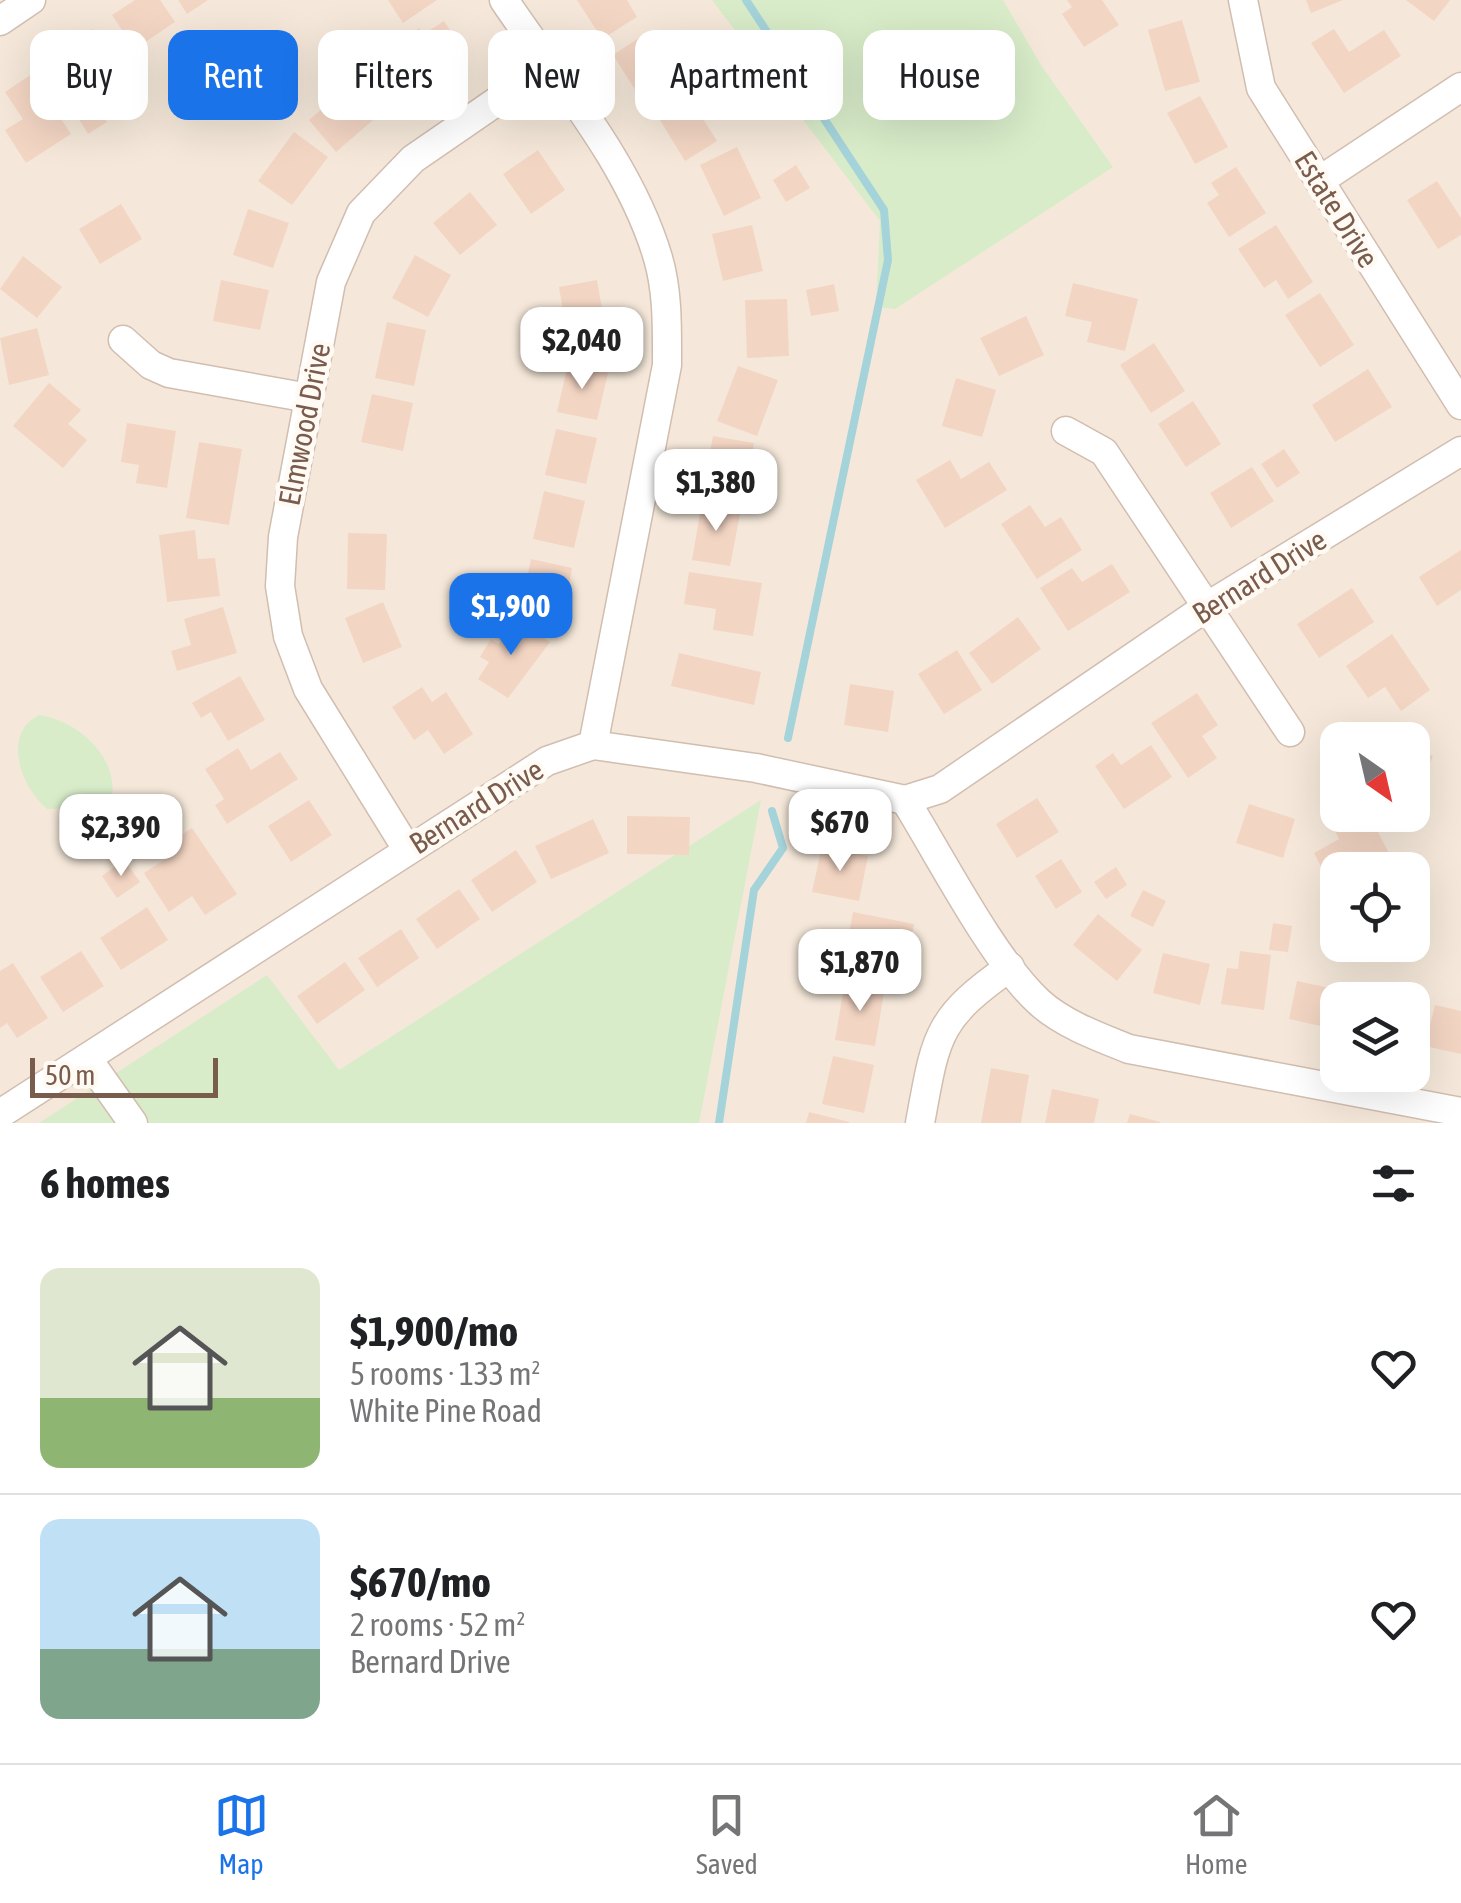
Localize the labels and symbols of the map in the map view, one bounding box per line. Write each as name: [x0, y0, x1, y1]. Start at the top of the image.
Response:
street label: Estate Drive: [1288, 145, 1386, 273]
pin: $2,040: [501, 307, 663, 392]
street label: Elmwood Drive: [272, 340, 336, 508]
pin: $1,380: [635, 449, 797, 534]
street label: Bernard Drive: [1186, 522, 1332, 630]
pin: $1,900: [430, 573, 592, 658]
north arrow: [1320, 722, 1430, 832]
street label: Bernard Drive: [403, 752, 549, 860]
pin: $670: [781, 789, 899, 874]
pin: $2,390: [40, 794, 202, 879]
pin: $1,870: [779, 929, 941, 1014]
scale bar: [30, 1053, 218, 1098]

